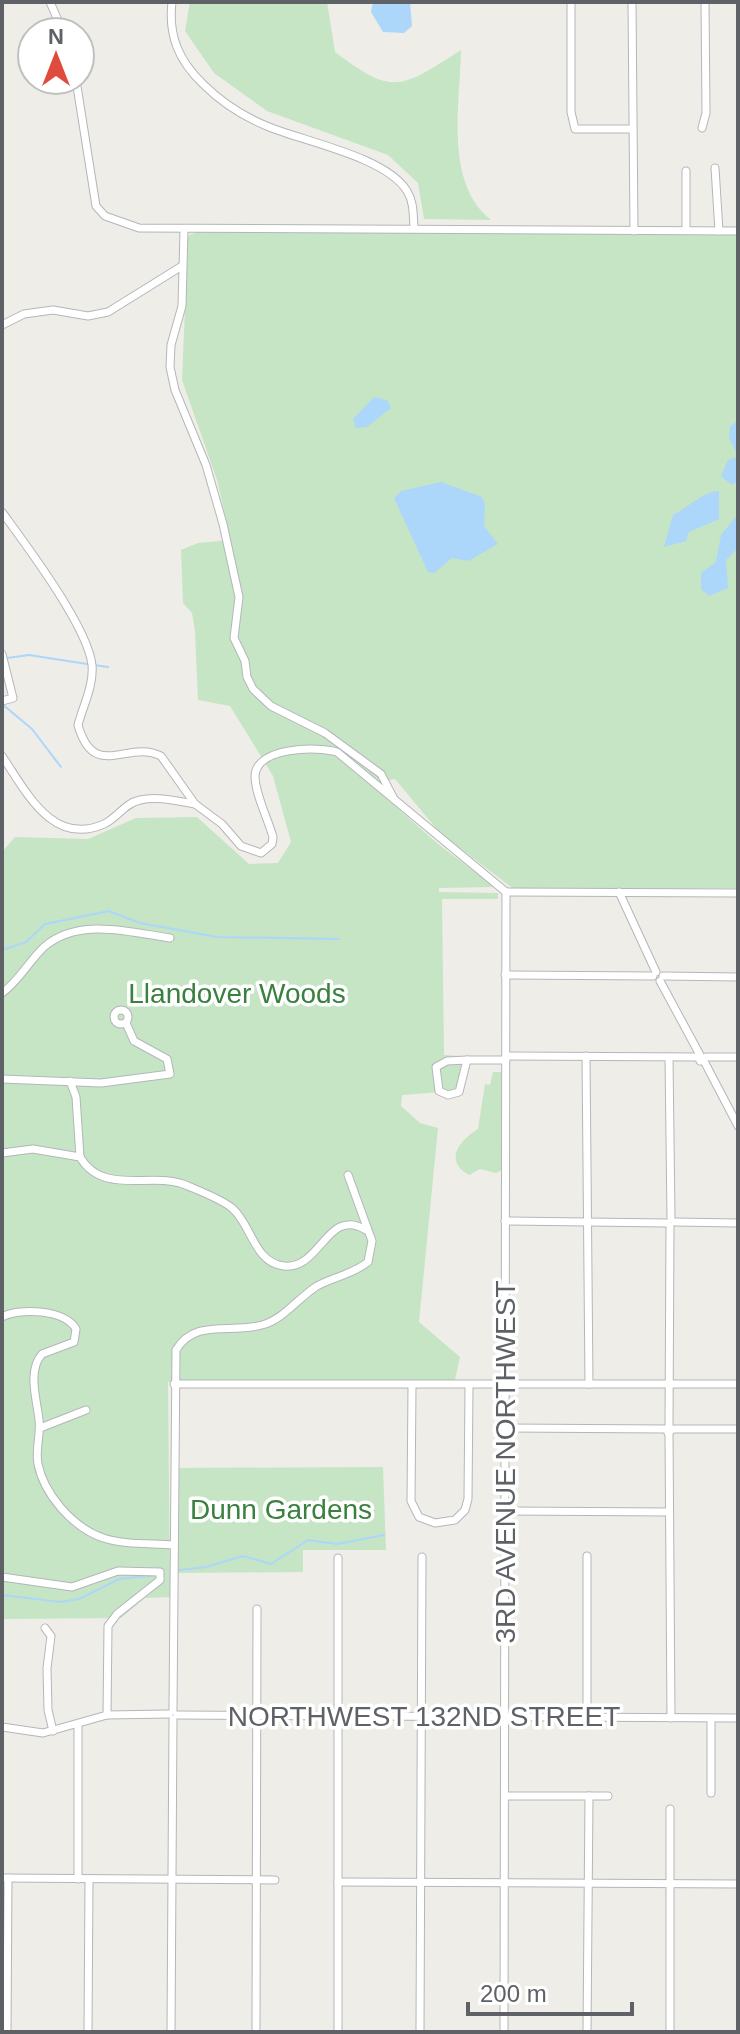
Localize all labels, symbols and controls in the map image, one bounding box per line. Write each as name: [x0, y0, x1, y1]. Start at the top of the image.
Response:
north arrow: [16, 16, 96, 96]
text: N: [48, 24, 64, 49]
park label: Llandover Woods: [128, 978, 346, 1009]
street label: 3RD AVENUE NORTHWEST: [490, 1280, 521, 1644]
park label: Dunn Gardens: [190, 1494, 372, 1525]
street label: NORTHWEST 132ND STREET: [228, 1701, 620, 1732]
scale bar: [468, 1966, 632, 2016]
text: 200 m: [480, 1980, 547, 2007]

